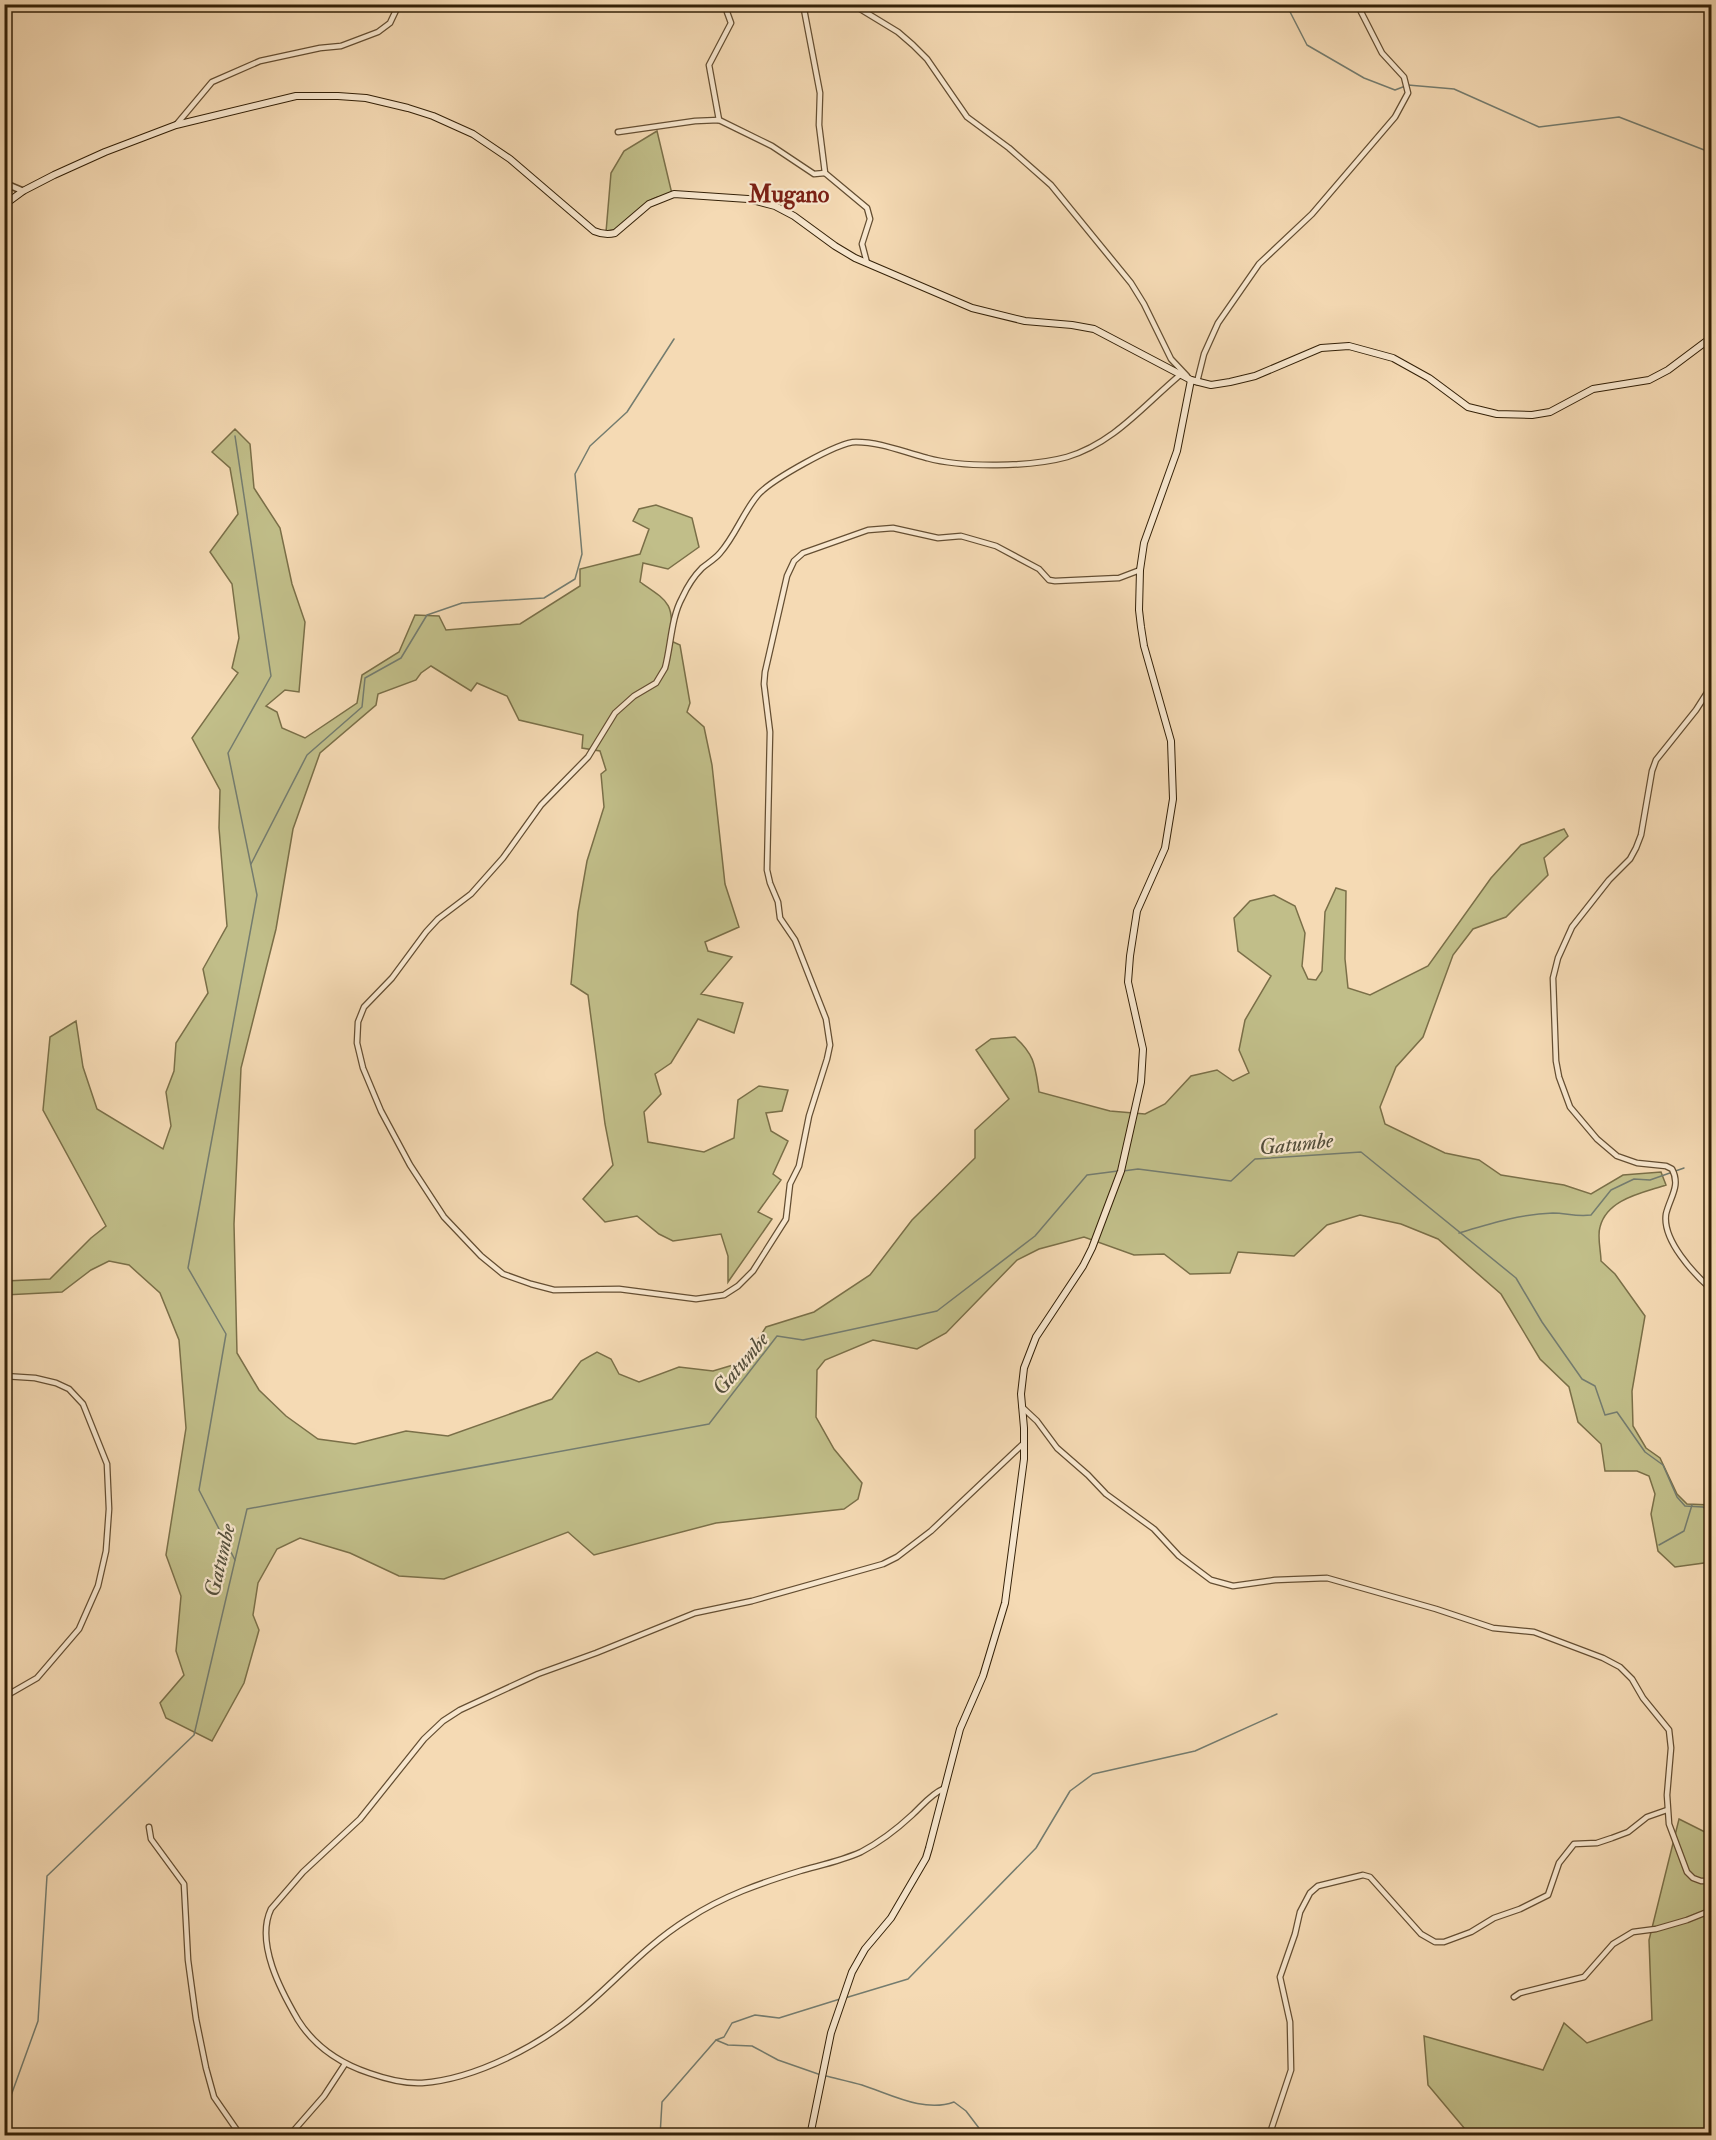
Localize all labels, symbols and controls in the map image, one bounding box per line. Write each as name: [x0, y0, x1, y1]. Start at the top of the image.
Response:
district label: Mugano: [748, 179, 830, 210]
water label: Gatumbe: [1258, 1126, 1335, 1162]
water label: Gatumbe: [706, 1326, 776, 1401]
water label: Gatumbe: [198, 1520, 242, 1599]

